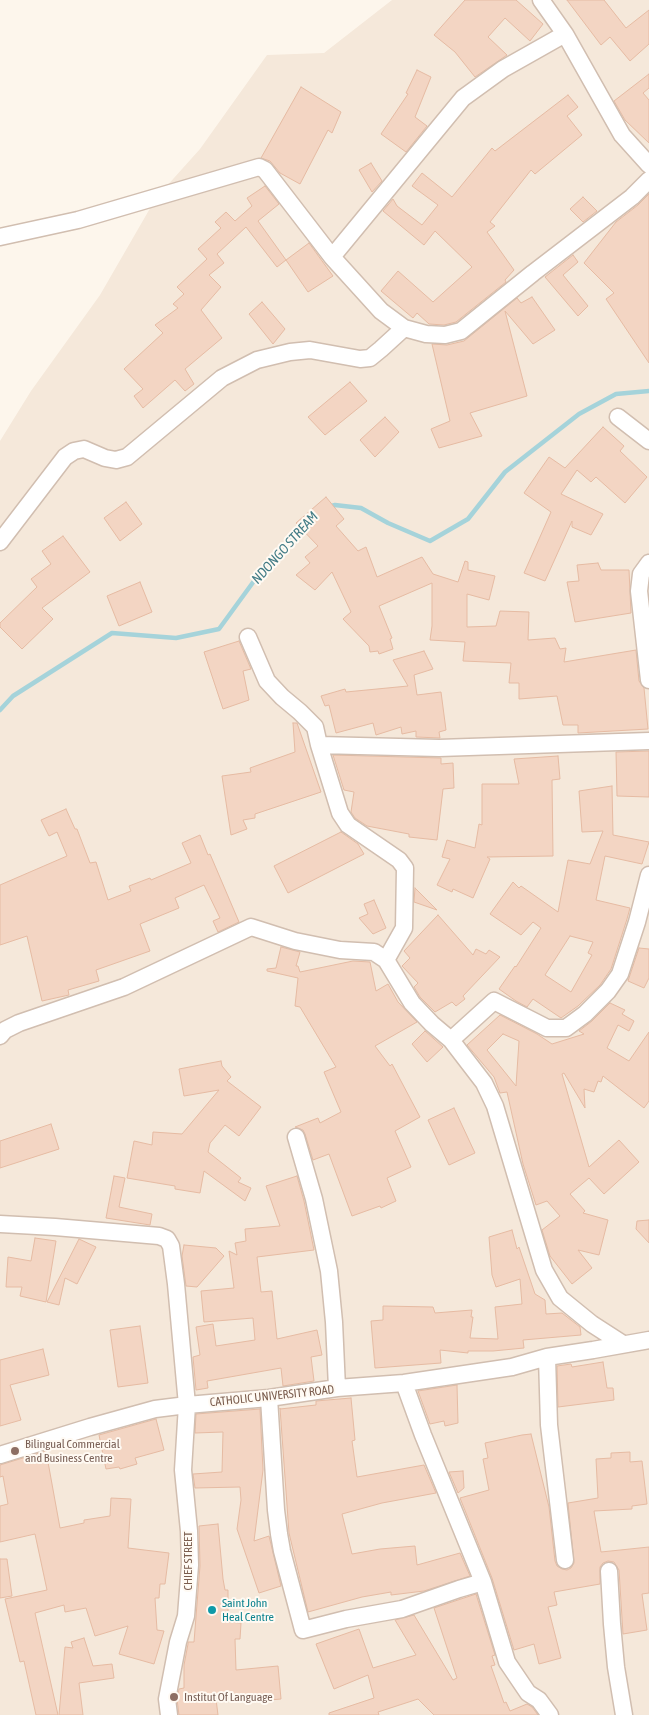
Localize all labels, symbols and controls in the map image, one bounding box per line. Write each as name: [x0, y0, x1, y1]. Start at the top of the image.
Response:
water label: NDONGO STREAM: [248, 508, 322, 588]
street label: CATHOLIC UNIVERSITY ROAD: [209, 1382, 335, 1410]
place label: Bilingual Commercial and Business Centre: [25, 1437, 120, 1465]
marker: Bilingual Commercial and Business Centre: [9, 1445, 21, 1457]
street label: CHIEF STREET: [181, 1532, 195, 1590]
place label: Saint John Heal Centre: [222, 1596, 274, 1624]
marker: Saint John Heal Centre: [206, 1604, 218, 1616]
place label: Institut Of Language: [184, 1690, 273, 1704]
marker: Institut Of Language: [168, 1691, 180, 1703]

